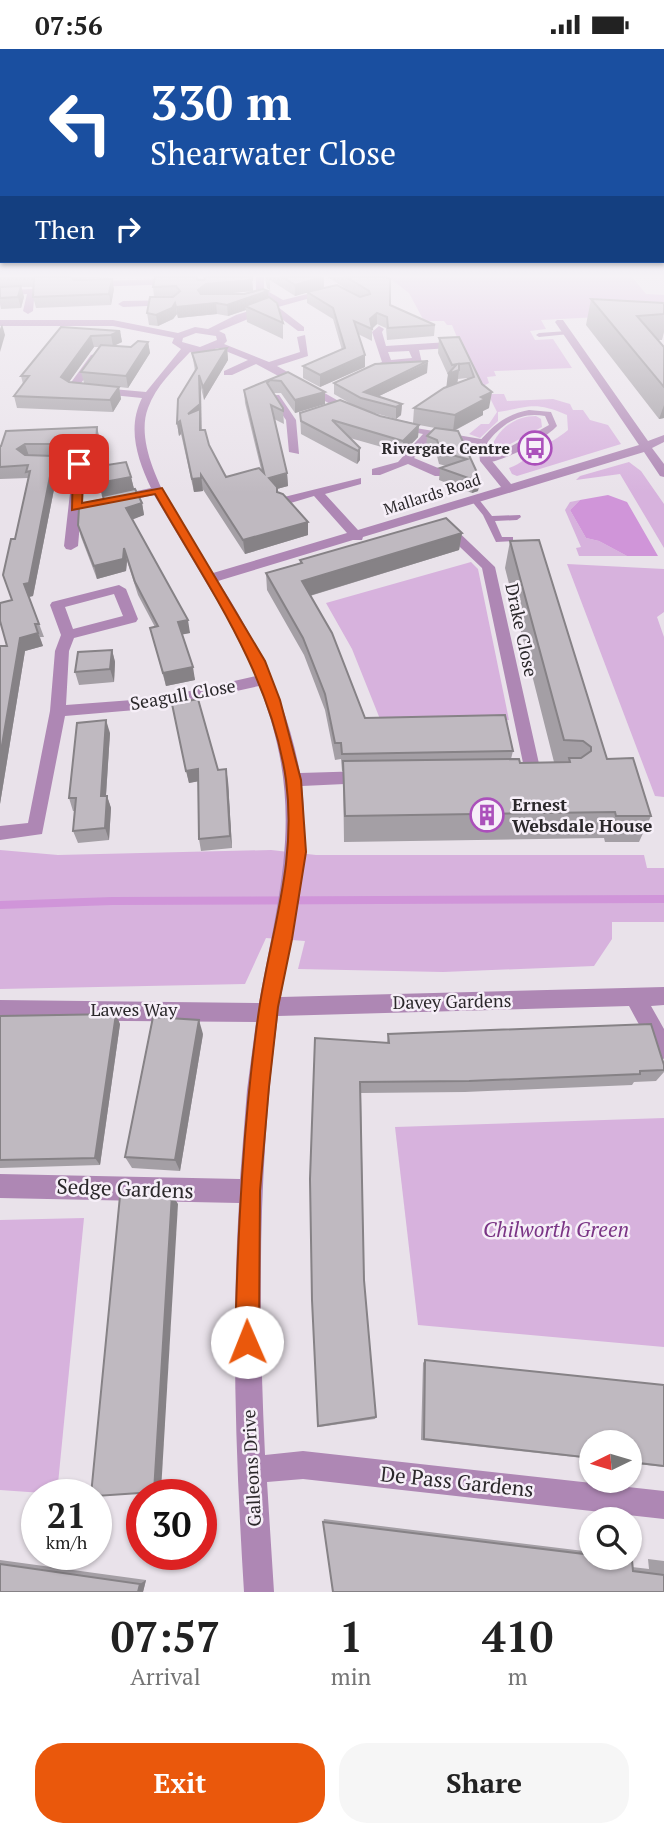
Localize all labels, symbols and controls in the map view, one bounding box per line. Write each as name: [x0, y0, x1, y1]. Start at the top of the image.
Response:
text: 07:56: [35, 8, 103, 42]
text: 330 m: [150, 69, 292, 134]
icon: left: [35, 77, 126, 168]
text: Shearwater Close: [150, 132, 396, 174]
icon: right: [109, 210, 147, 248]
text: Then: [35, 212, 95, 246]
bus stop icon: Rivergate Centre: [516, 429, 554, 467]
pin: [49, 434, 109, 494]
place label: Rivergate Centre: [382, 437, 510, 459]
icon: arrive: [60, 445, 98, 483]
street label: Mallards Road: [380, 468, 484, 520]
street label: Drake Close: [500, 581, 544, 679]
street label: Seagull Close: [128, 673, 237, 715]
place label: Ernest Websdale House: [512, 792, 653, 837]
building icon: Ernest Websdale House: [468, 796, 506, 834]
street label: Davey Gardens: [392, 988, 512, 1014]
street label: Lawes Way: [91, 997, 178, 1021]
street label: Sedge Gardens: [56, 1172, 194, 1204]
park label: Chilworth Green: [483, 1215, 629, 1243]
position arrow: [210, 1305, 284, 1379]
street label: Galleons Drive: [236, 1409, 266, 1527]
north arrow: [579, 1430, 642, 1493]
map controls: [579, 1430, 642, 1570]
street label: De Pass Gardens: [379, 1459, 535, 1503]
speed limit sign: 30: [126, 1479, 217, 1570]
text: 21: [47, 1492, 86, 1538]
button: search: [579, 1507, 642, 1570]
text: km/h: [46, 1530, 87, 1554]
text: 07:57: [111, 1608, 220, 1664]
text: 1: [339, 1608, 363, 1664]
text: 410: [482, 1608, 553, 1664]
text: Arrival: [130, 1661, 201, 1692]
text: min: [331, 1661, 371, 1692]
text: m: [508, 1661, 528, 1692]
button: Exit: [35, 1743, 325, 1823]
button: Share: [339, 1743, 629, 1823]

